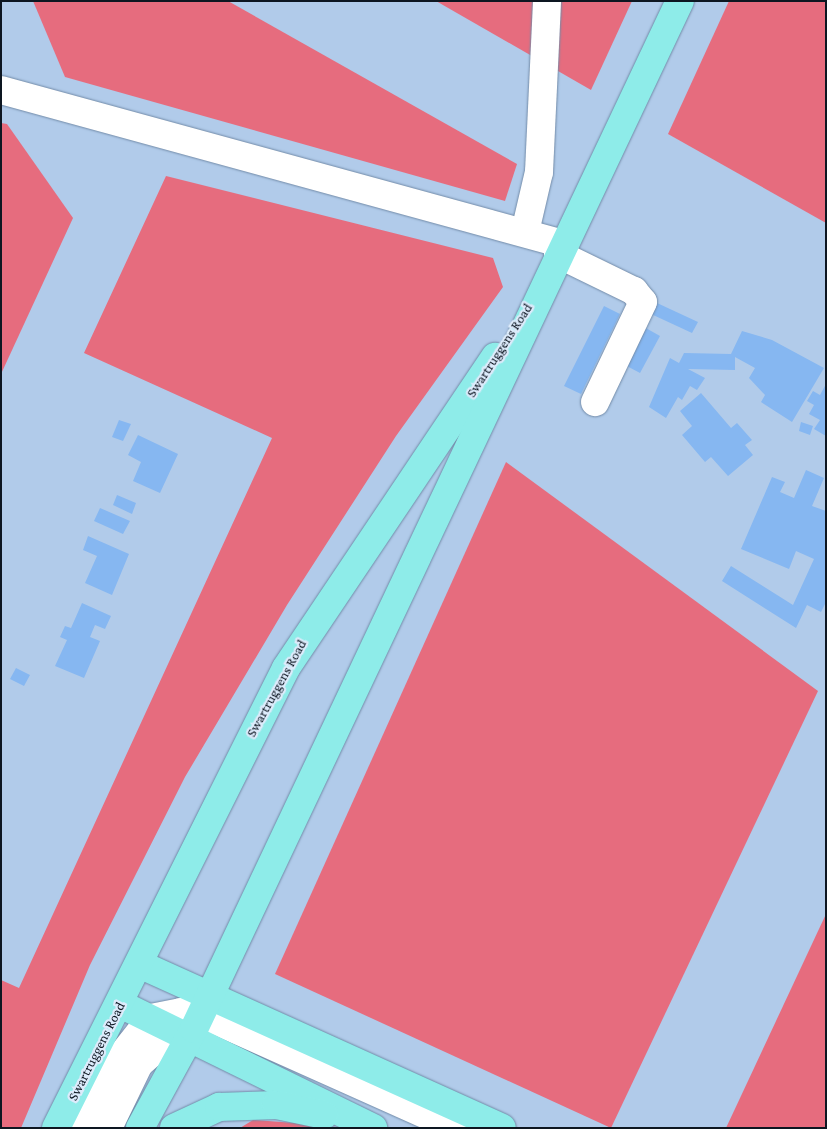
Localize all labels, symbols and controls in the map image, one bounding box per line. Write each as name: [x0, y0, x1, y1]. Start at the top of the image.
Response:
street label: Swartruggens Road: [462, 300, 536, 400]
street label: Swartruggens Road: [242, 636, 310, 740]
street label: Swartruggens Road: [64, 999, 128, 1103]

